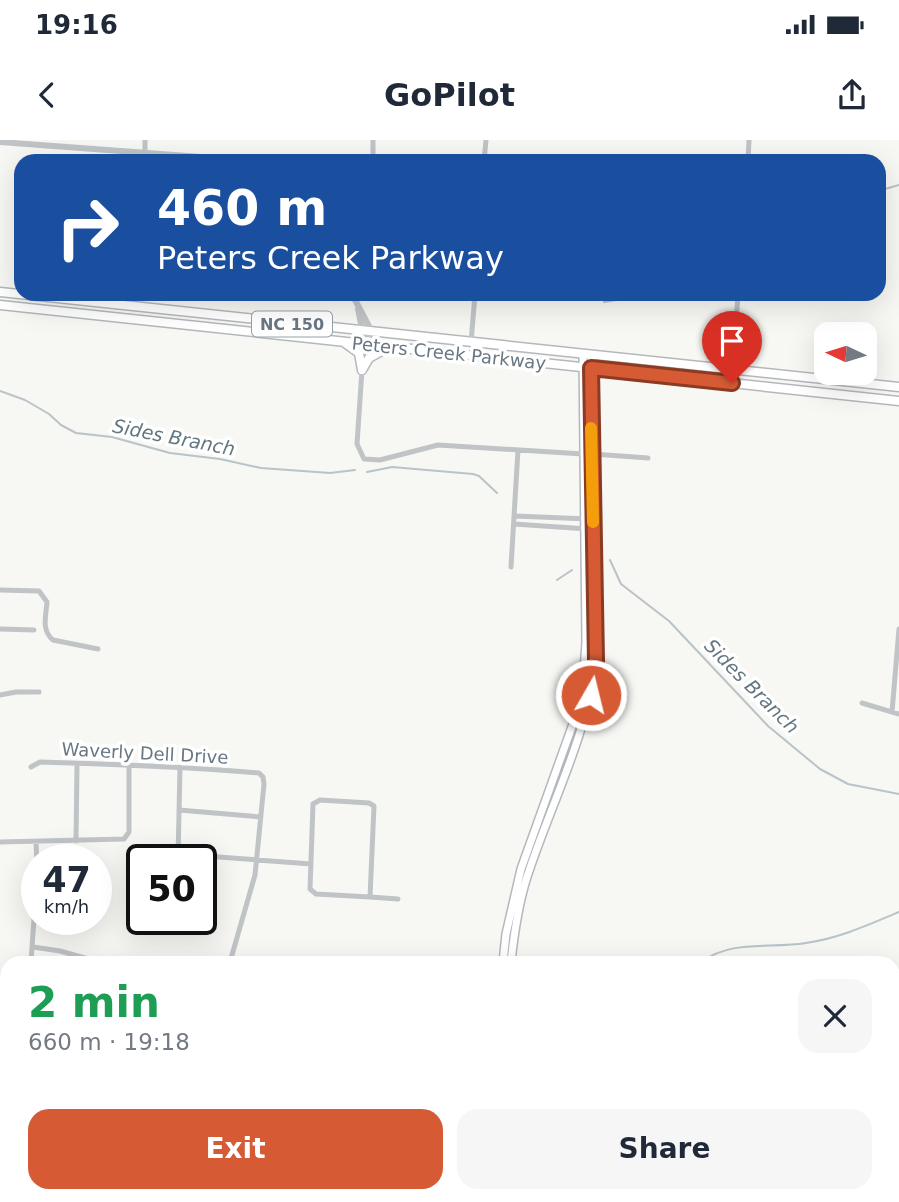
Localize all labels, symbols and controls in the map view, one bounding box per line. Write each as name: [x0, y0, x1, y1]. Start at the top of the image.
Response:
text: 19:16: [35, 10, 118, 40]
icon: back: [28, 76, 66, 114]
text: GoPilot: [384, 76, 515, 114]
icon: share: [833, 76, 871, 114]
text: 460 m: [157, 180, 327, 237]
icon: right: [42, 182, 133, 273]
text: Peters Creek Parkway: [157, 239, 504, 277]
pin: [702, 311, 762, 383]
road number: NC 150: [252, 312, 332, 336]
icon: arrive: [713, 322, 751, 360]
north arrow: [814, 322, 877, 385]
map controls: [814, 322, 877, 385]
street label: Peters Creek Parkway: [351, 332, 547, 374]
water label: Sides Branch: [111, 414, 237, 460]
water label: Sides Branch: [700, 634, 804, 738]
position arrow: [554, 658, 628, 732]
street label: Waverly Dell Drive: [61, 738, 229, 768]
speed limit sign: 50: [126, 844, 217, 935]
text: 47: [42, 860, 91, 900]
text: km/h: [44, 896, 89, 917]
text: 2 min: [28, 978, 160, 1027]
button: close: [798, 979, 872, 1053]
text: 660 m · 19:18: [28, 1029, 190, 1055]
button: Exit: [28, 1109, 443, 1189]
button: Share: [457, 1109, 872, 1189]

